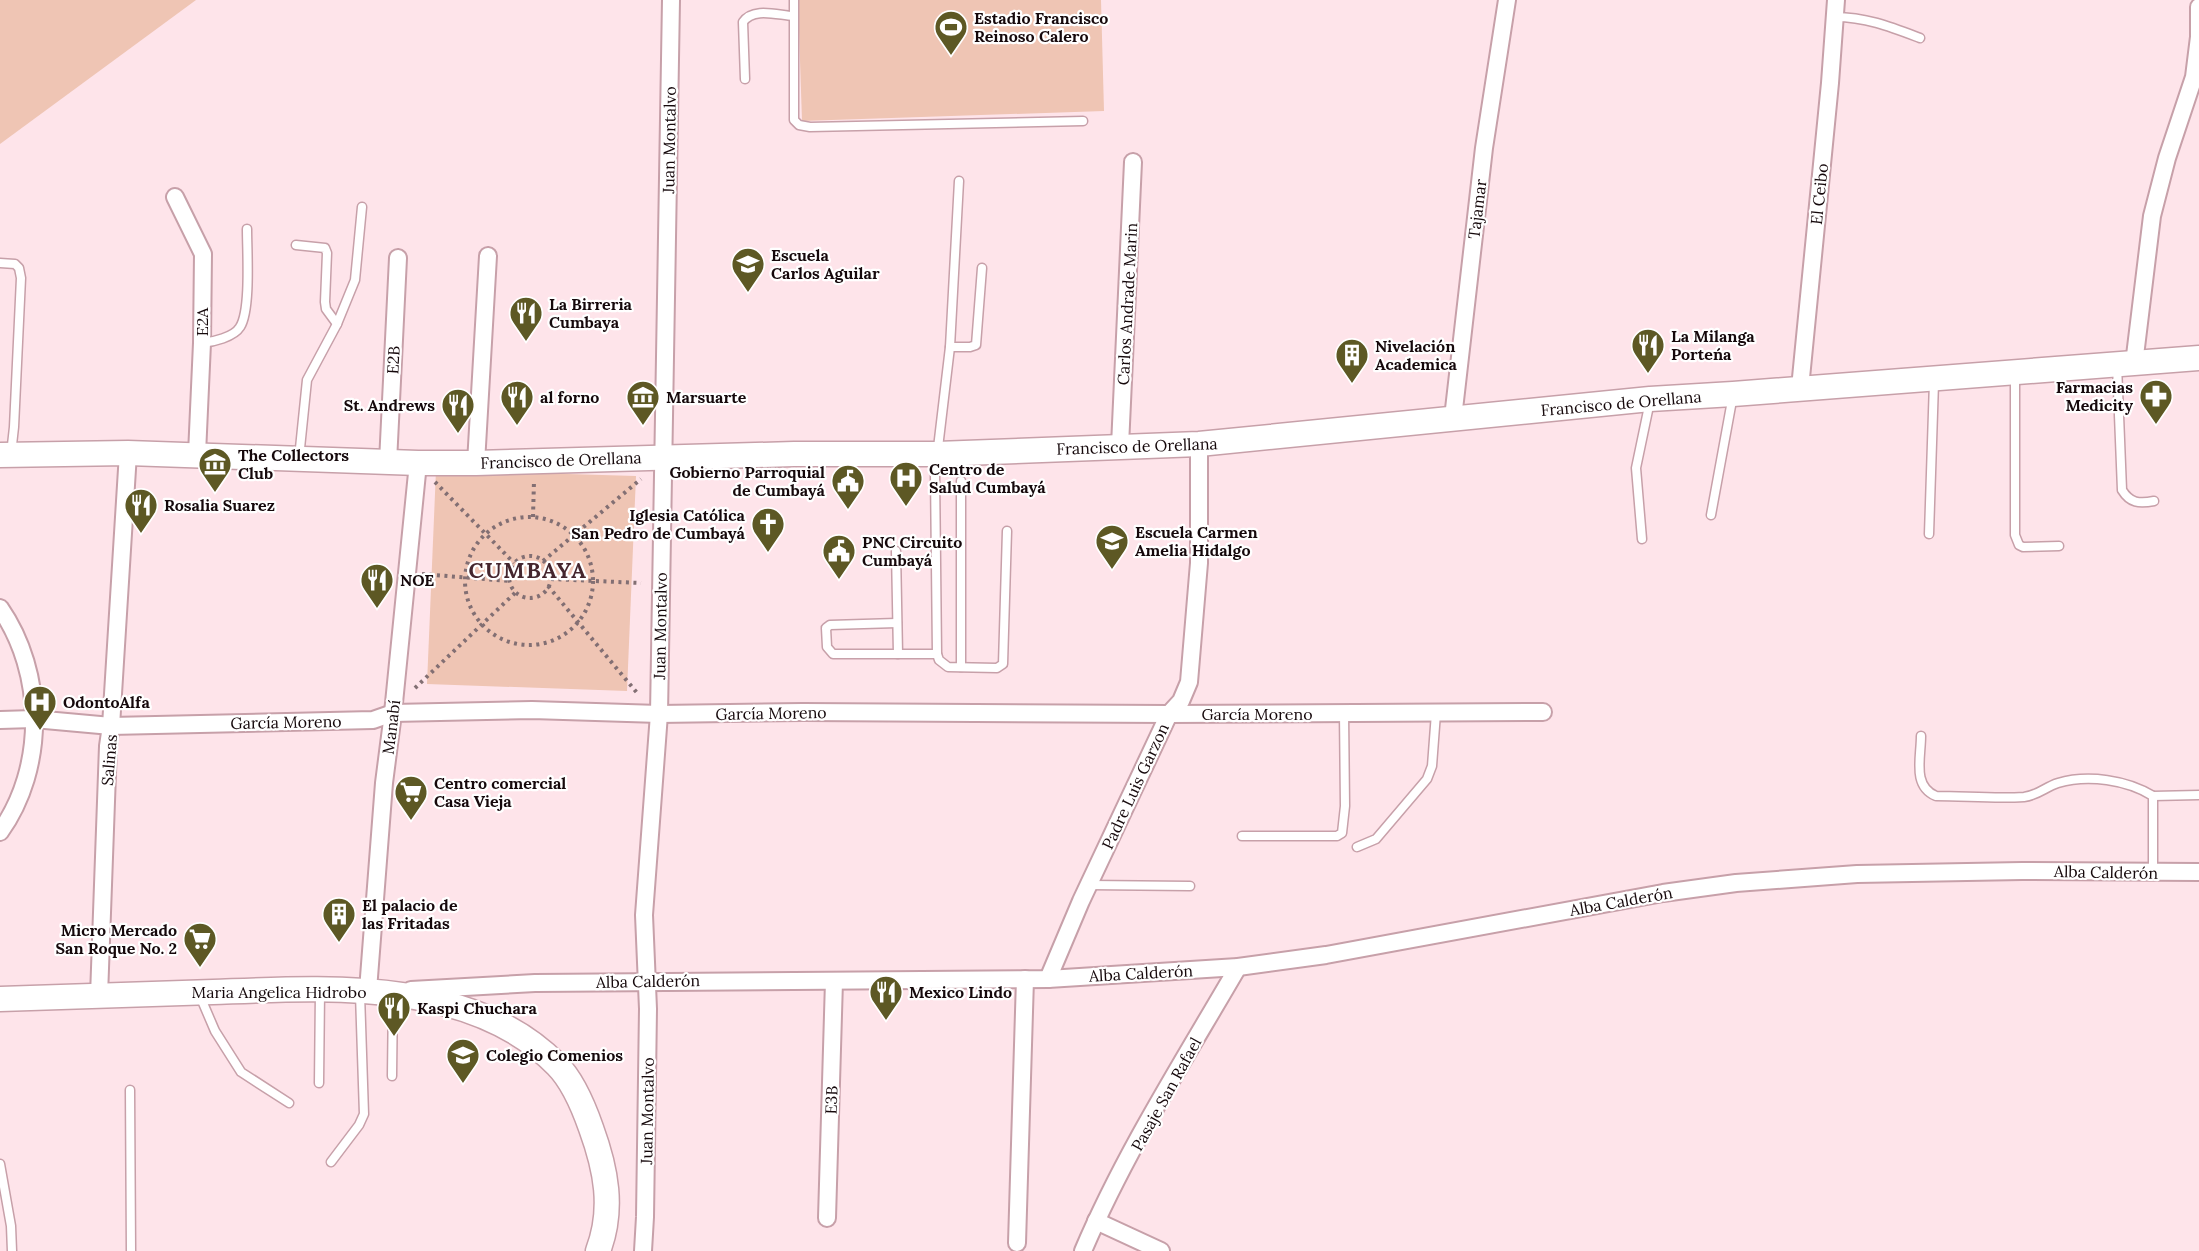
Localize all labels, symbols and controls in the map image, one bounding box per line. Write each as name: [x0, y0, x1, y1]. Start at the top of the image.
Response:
place label: Estadio Francisco Reinoso Calero: [974, 8, 1108, 46]
sports icon: Estadio Francisco Reinoso Calero: [933, 9, 969, 56]
street label: Juan Montalvo: [658, 86, 680, 195]
street label: El Ceibo: [1806, 162, 1832, 226]
street label: Tajamar: [1463, 178, 1491, 240]
street label: Carlos Andrade Marin: [1113, 222, 1141, 386]
place label: Escuela Carlos Aguilar: [771, 245, 880, 283]
school or university icon: Escuela Carlos Aguilar: [730, 246, 766, 293]
place label: La Birreria Cumbaya: [549, 294, 633, 332]
restaurant icon: La Birreria Cumbaya: [508, 295, 544, 342]
street label: E2A: [192, 307, 212, 336]
place label: La Milanga Porteńa: [1671, 326, 1755, 364]
restaurant icon: La Milanga Porteńa: [1630, 327, 1666, 374]
place label: Nivelación Academica: [1375, 336, 1458, 374]
building icon: Nivelación Academica: [1334, 337, 1370, 384]
street label: E2B: [382, 345, 404, 375]
place label: Farmacias Medicity: [2056, 377, 2133, 415]
pharmacy icon: Farmacias Medicity: [2138, 378, 2174, 425]
restaurant icon: al forno: [499, 379, 535, 426]
museum icon: Marsuarte: [625, 379, 661, 426]
street label: Francisco de Orellana: [1540, 386, 1702, 420]
restaurant icon: St. Andrews: [440, 387, 476, 434]
place label: al forno: [540, 387, 599, 407]
place label: Marsuarte: [666, 387, 747, 407]
place label: St. Andrews: [344, 395, 435, 415]
street label: Francisco de Orellana: [1056, 433, 1218, 459]
place label: The Collectors Club: [238, 445, 349, 483]
museum icon: The Collectors Club: [197, 446, 233, 493]
street label: Francisco de Orellana: [480, 447, 642, 473]
place label: Centro de Salud Cumbayá: [929, 459, 1046, 497]
hospital icon: Centro de Salud Cumbayá: [888, 460, 924, 507]
place label: Gobierno Parroquial de Cumbayá: [669, 462, 826, 500]
public building icon: Gobierno Parroquial de Cumbayá: [830, 463, 866, 510]
restaurant icon: Rosalia Suarez: [123, 487, 159, 534]
place label: Rosalia Suarez: [164, 495, 275, 515]
place label: Iglesia Católica San Pedro de Cumbayá: [571, 505, 746, 543]
church icon: Iglesia Católica San Pedro de Cumbayá: [750, 506, 786, 553]
place label: Escuela Carmen Amelia Hidalgo: [1135, 522, 1258, 560]
school or university icon: Escuela Carmen Amelia Hidalgo: [1094, 523, 1130, 570]
place label: PNC Circuito Cumbayá: [862, 532, 962, 570]
public building icon: PNC Circuito Cumbayá: [821, 533, 857, 580]
district label: CUMBAYA: [468, 556, 588, 584]
restaurant icon: NOE: [359, 562, 395, 609]
place label: NOE: [400, 570, 434, 590]
street label: Juan Montalvo: [649, 572, 671, 681]
hospital icon: OdontoAlfa: [22, 684, 58, 731]
place label: OdontoAlfa: [63, 692, 150, 712]
street label: Manabí: [378, 699, 404, 755]
street label: García Moreno: [715, 702, 827, 724]
street label: García Moreno: [1201, 704, 1313, 724]
street label: García Moreno: [230, 711, 342, 733]
street label: Padre Luis Garzon: [1097, 720, 1173, 852]
street label: Salinas: [97, 733, 121, 787]
place label: Centro comercial Casa Vieja: [434, 773, 566, 811]
supermarket icon: Centro comercial Casa Vieja: [393, 774, 429, 821]
street label: Alba Calderón: [2053, 861, 2158, 883]
street label: Alba Calderón: [1567, 882, 1674, 920]
place label: El palacio de las Fritadas: [362, 895, 458, 933]
building icon: El palacio de las Fritadas: [321, 896, 357, 943]
place label: Micro Mercado San Roque No. 2: [55, 920, 177, 958]
supermarket icon: Micro Mercado San Roque No. 2: [182, 921, 218, 968]
street label: Alba Calderón: [1088, 960, 1194, 986]
street label: Alba Calderón: [595, 970, 700, 992]
restaurant icon: Mexico Lindo: [868, 974, 904, 1021]
street label: Maria Angelica Hidrobo: [191, 982, 367, 1002]
place label: Mexico Lindo: [909, 982, 1012, 1002]
restaurant icon: Kaspi Chuchara: [376, 990, 412, 1037]
place label: Kaspi Chuchara: [417, 998, 537, 1018]
street label: Pasaje San Rafael: [1127, 1034, 1205, 1154]
school or university icon: Colegio Comenios: [445, 1037, 481, 1084]
place label: Colegio Comenios: [486, 1045, 623, 1065]
street label: Juan Montalvo: [636, 1057, 658, 1166]
street label: E3B: [821, 1085, 841, 1115]

